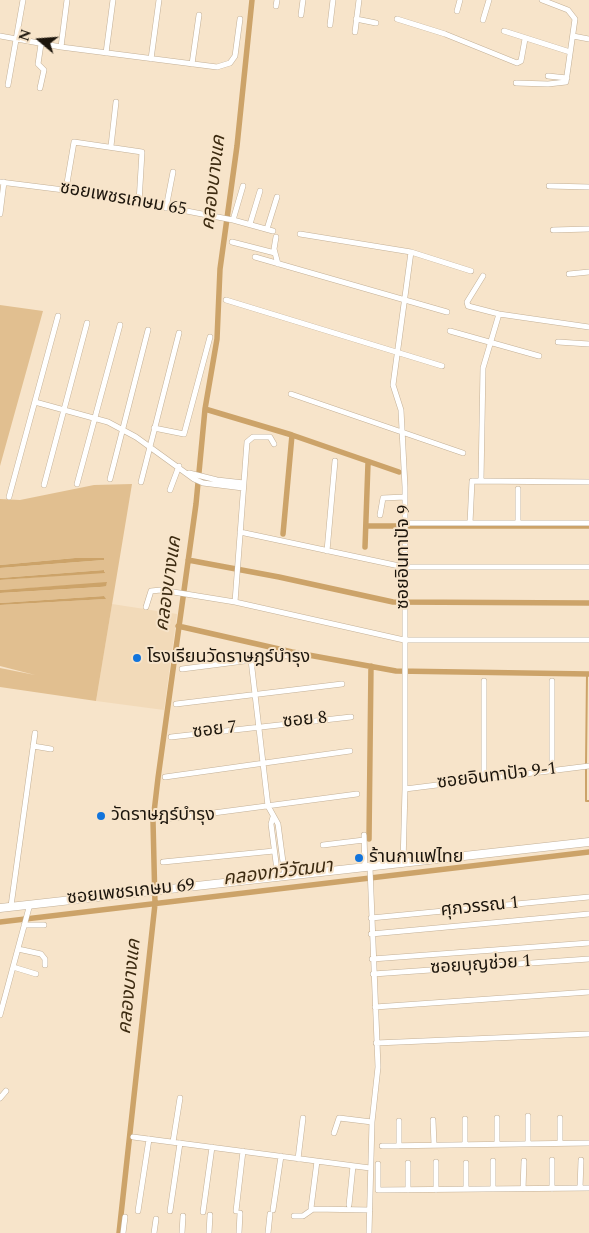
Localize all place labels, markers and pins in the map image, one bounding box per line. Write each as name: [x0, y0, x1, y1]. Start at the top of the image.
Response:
place label: โรงเรียนวัดราษฎร์บำรุง: [147, 647, 310, 669]
marker: โรงเรียนวัดราษฎร์บำรุง: [131, 652, 143, 664]
place label: วัดราษฎร์บำรุง: [111, 805, 215, 827]
marker: วัดราษฎร์บำรุง: [95, 810, 107, 822]
place label: ร้านกาแฟไทย: [369, 847, 464, 869]
marker: ร้านกาแฟไทย: [353, 852, 365, 864]

